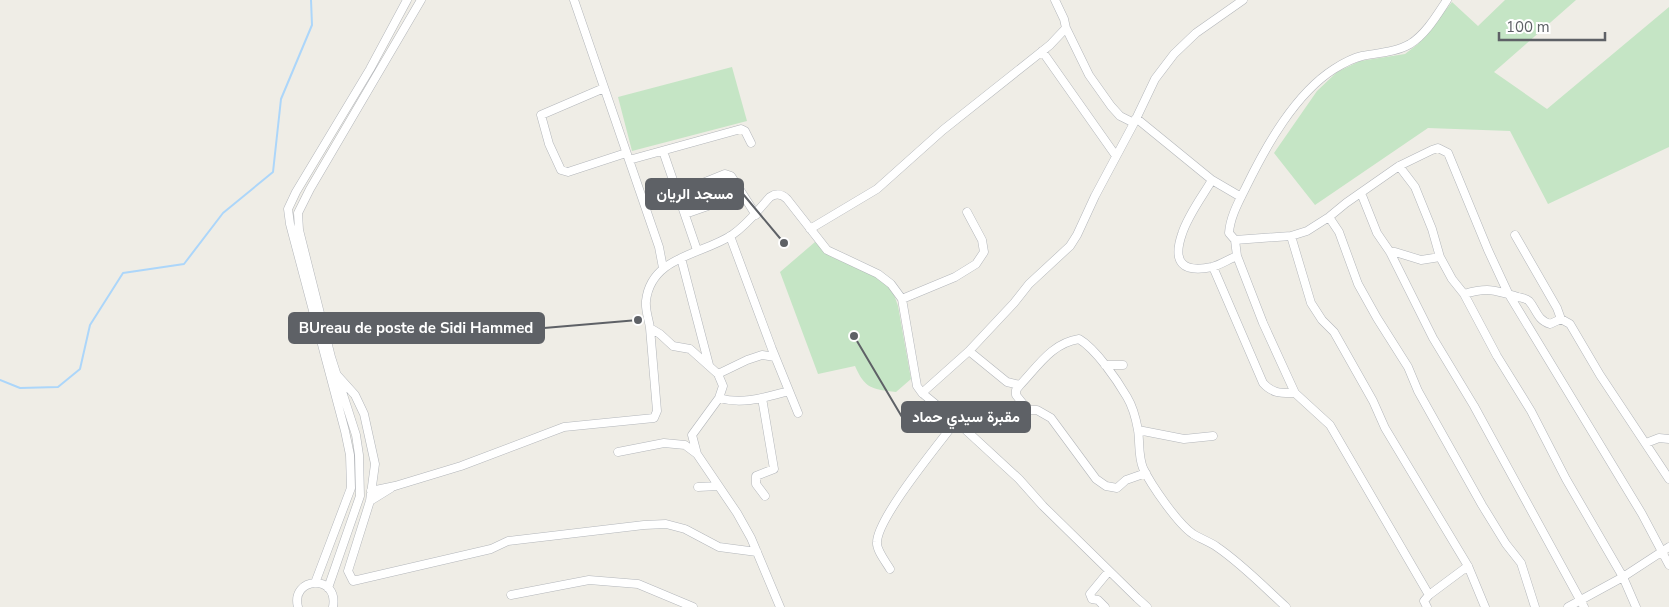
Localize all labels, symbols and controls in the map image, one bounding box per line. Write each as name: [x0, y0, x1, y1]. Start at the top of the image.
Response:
scale bar: [1499, 10, 1605, 42]
text: 100 m: [1506, 17, 1550, 37]
callout: مسجد الريان: [646, 179, 743, 209]
text: مسجد الريان: [657, 184, 733, 204]
callout: BUreau de poste de Sidi Hammed: [289, 313, 544, 343]
text: BUreau de poste de Sidi Hammed: [299, 318, 533, 338]
callout: مقبرة سيدي حماد: [902, 402, 1030, 432]
text: مقبرة سيدي حماد: [912, 407, 1020, 430]

